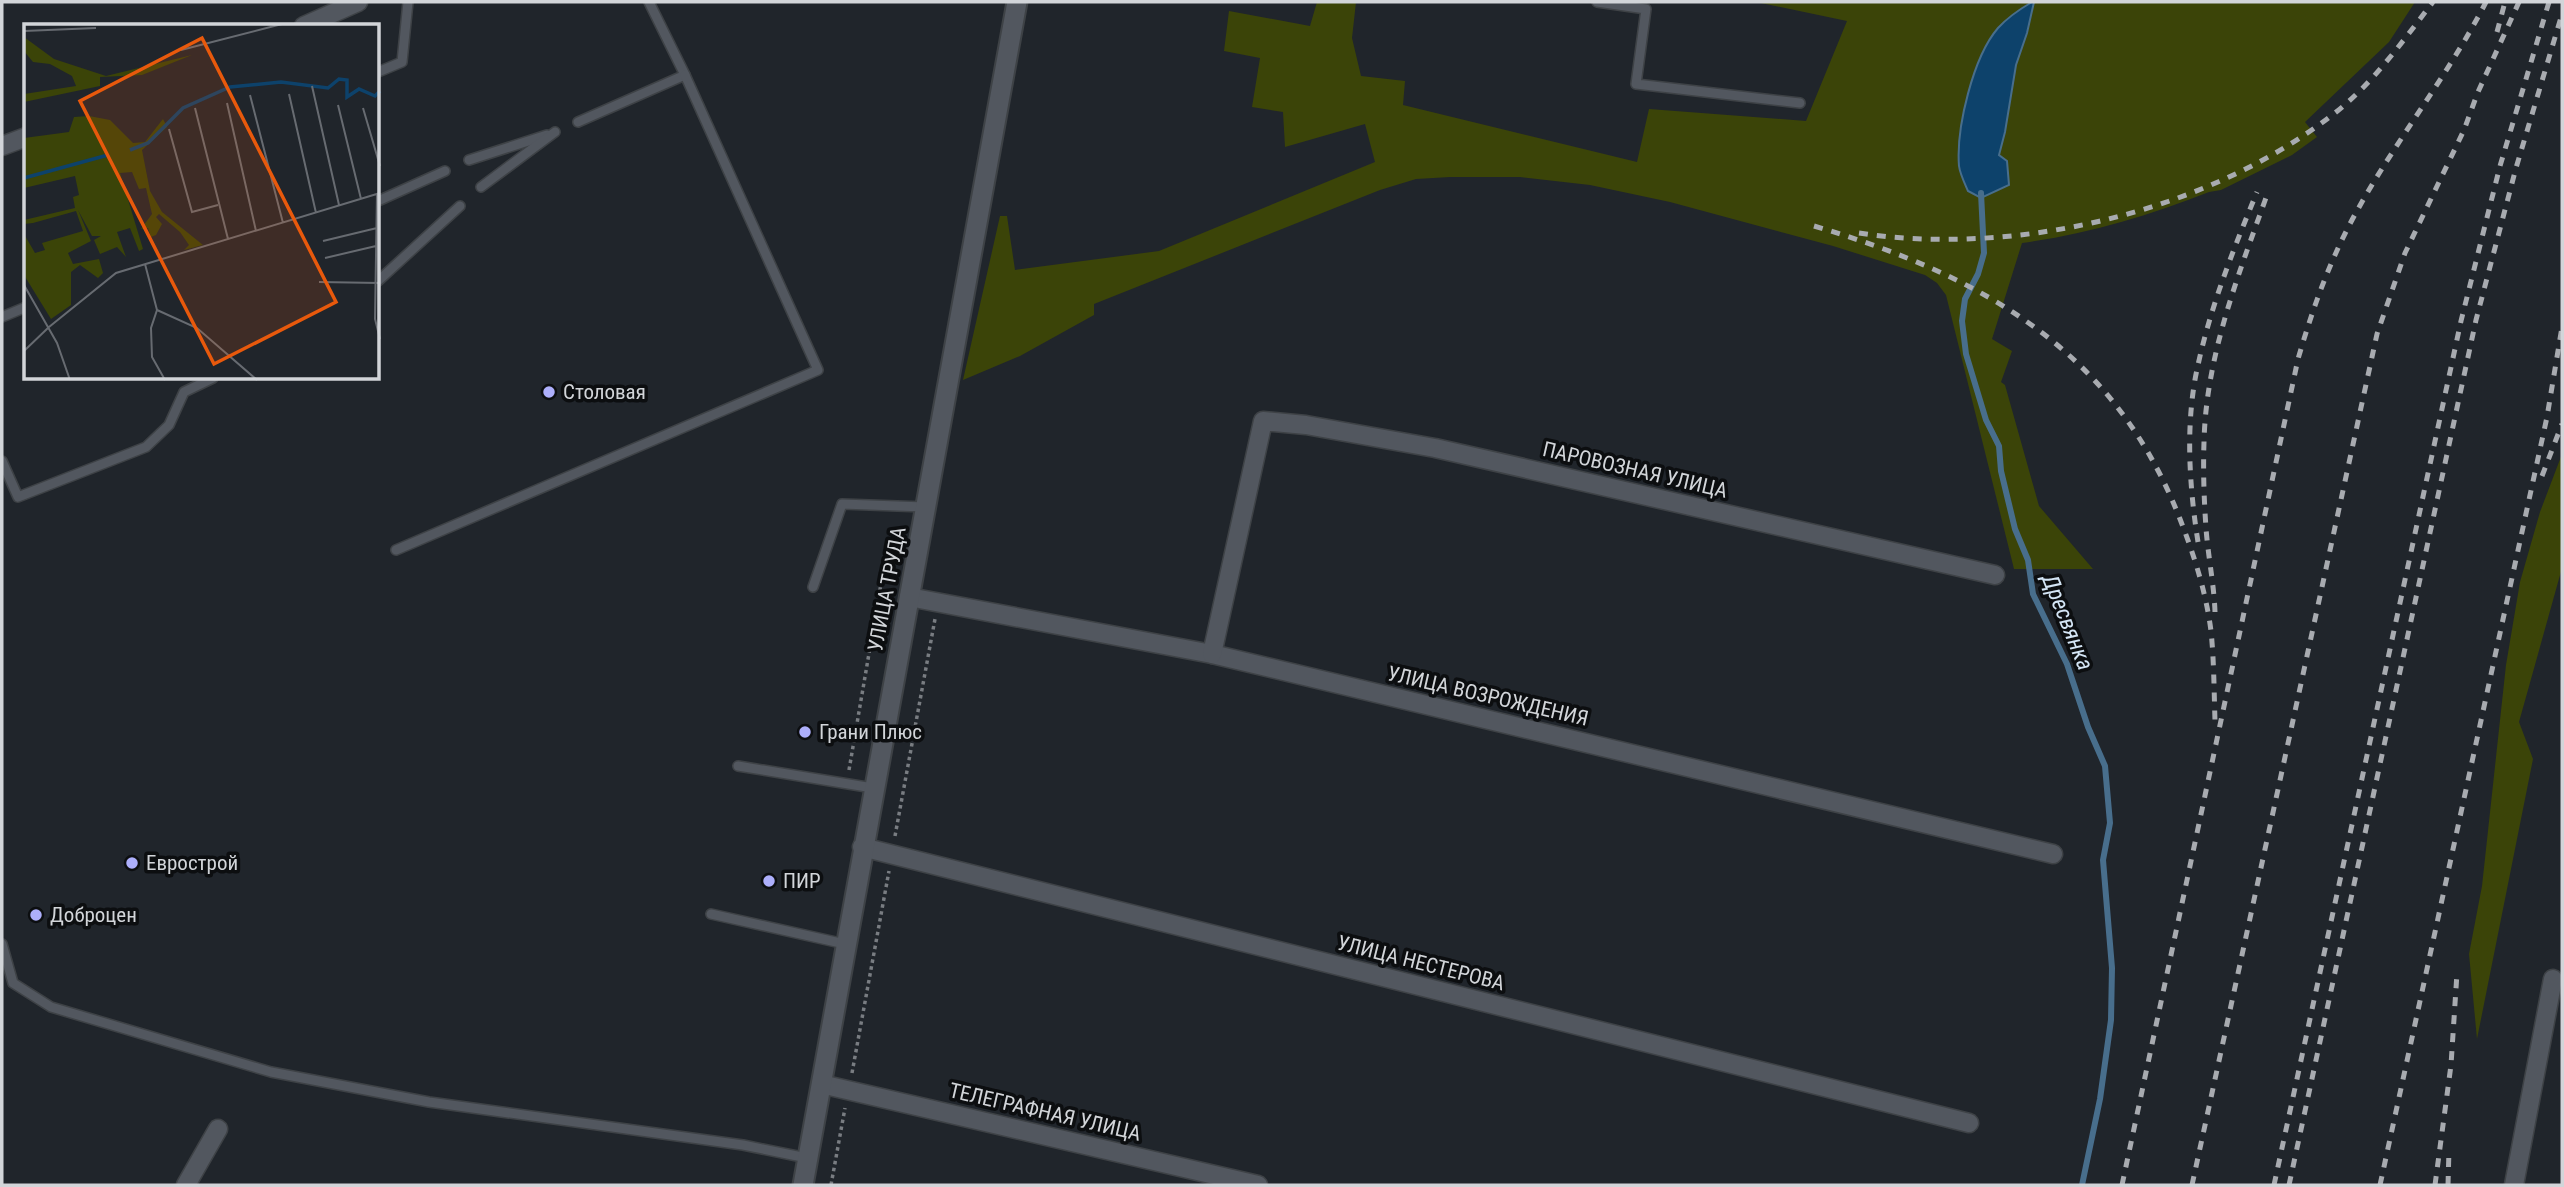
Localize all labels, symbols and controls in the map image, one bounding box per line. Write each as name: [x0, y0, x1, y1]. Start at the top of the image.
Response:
inset map: [24, 24, 380, 380]
place label: Столовая: [563, 380, 646, 404]
marker: Столовая: [541, 384, 557, 400]
street label: ПАРОВОЗНАЯ УЛИЦА: [1540, 437, 1730, 503]
street label: УЛИЦА ТРУДА: [863, 525, 911, 653]
water label: Дресвянка: [2035, 568, 2099, 674]
street label: УЛИЦА ВОЗРОЖДЕНИЯ: [1385, 661, 1591, 731]
place label: Грани Плюс: [819, 720, 922, 744]
marker: Грани Плюс: [797, 724, 813, 740]
place label: Еврострой: [146, 851, 238, 875]
marker: Еврострой: [124, 855, 140, 871]
place label: ПИР: [783, 869, 821, 893]
marker: ПИР: [761, 873, 777, 889]
place label: Доброцен: [50, 903, 137, 927]
marker: Доброцен: [28, 907, 44, 923]
street label: УЛИЦА НЕСТЕРОВА: [1335, 931, 1507, 995]
street label: ТЕЛЕГРАФНАЯ УЛИЦА: [947, 1078, 1143, 1146]

